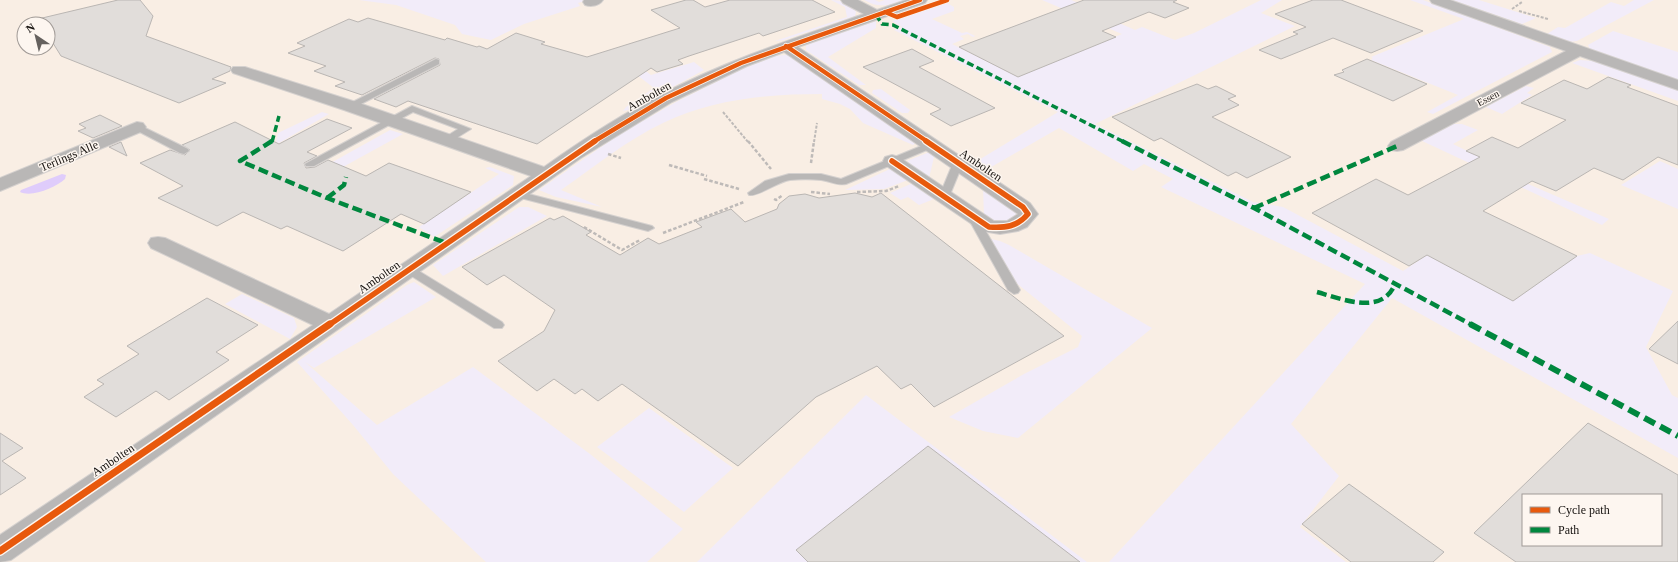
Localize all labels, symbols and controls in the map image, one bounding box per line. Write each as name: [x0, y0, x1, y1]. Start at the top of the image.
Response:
north arrow: [16, 16, 56, 56]
text: N: [24, 21, 37, 35]
street label: Ambolten: [625, 78, 673, 114]
street label: Essen: [1475, 88, 1501, 108]
street label: Terlings Alle: [38, 137, 100, 175]
street label: Ambolten: [957, 146, 1005, 184]
street label: Ambolten: [355, 258, 403, 296]
street label: Ambolten: [89, 441, 137, 479]
legend: [1522, 494, 1662, 546]
text: Cycle path: [1558, 503, 1610, 517]
text: Path: [1558, 523, 1579, 537]

